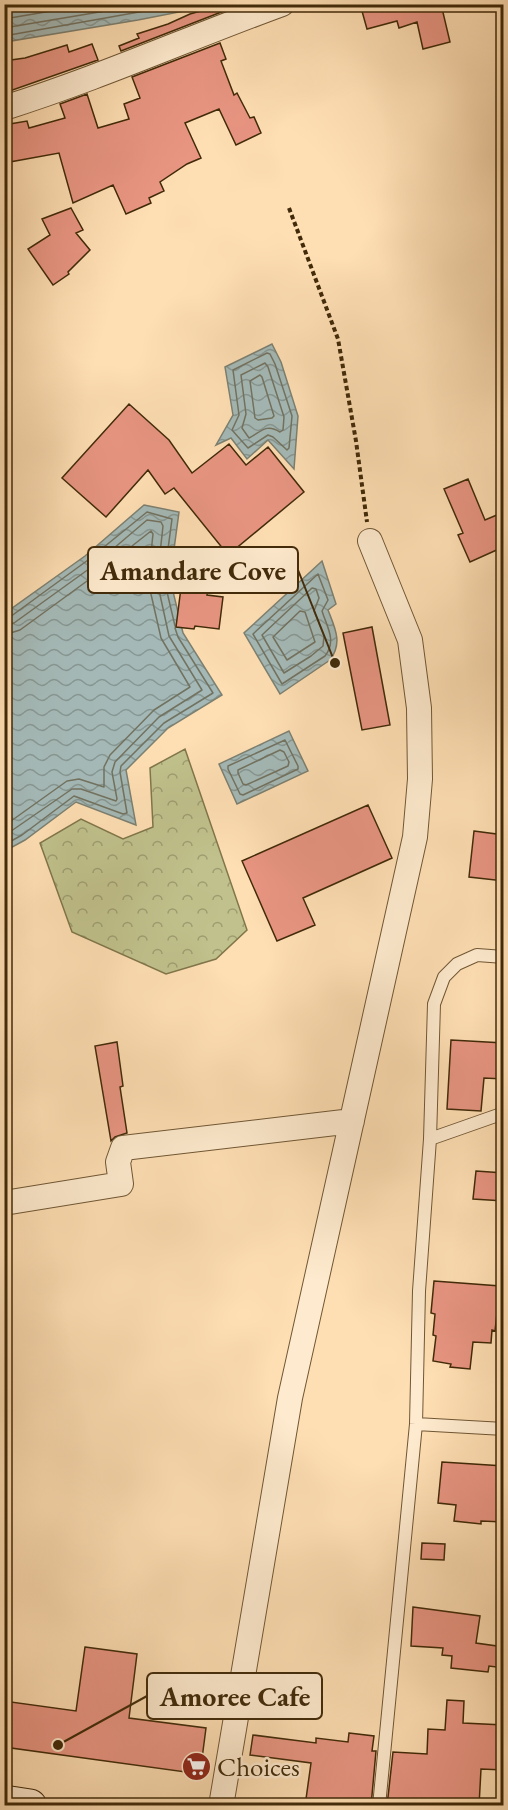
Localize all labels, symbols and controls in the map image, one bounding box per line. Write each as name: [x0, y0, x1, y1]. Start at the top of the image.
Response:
callout: Amandare Cove: [88, 547, 298, 593]
text: Amandare Cove: [99, 552, 286, 588]
callout: Amoree Cafe: [147, 1673, 322, 1719]
text: Amoree Cafe: [159, 1678, 310, 1714]
place label: Choices: [217, 1749, 300, 1784]
supermarket icon: Choices: [180, 1751, 212, 1783]

